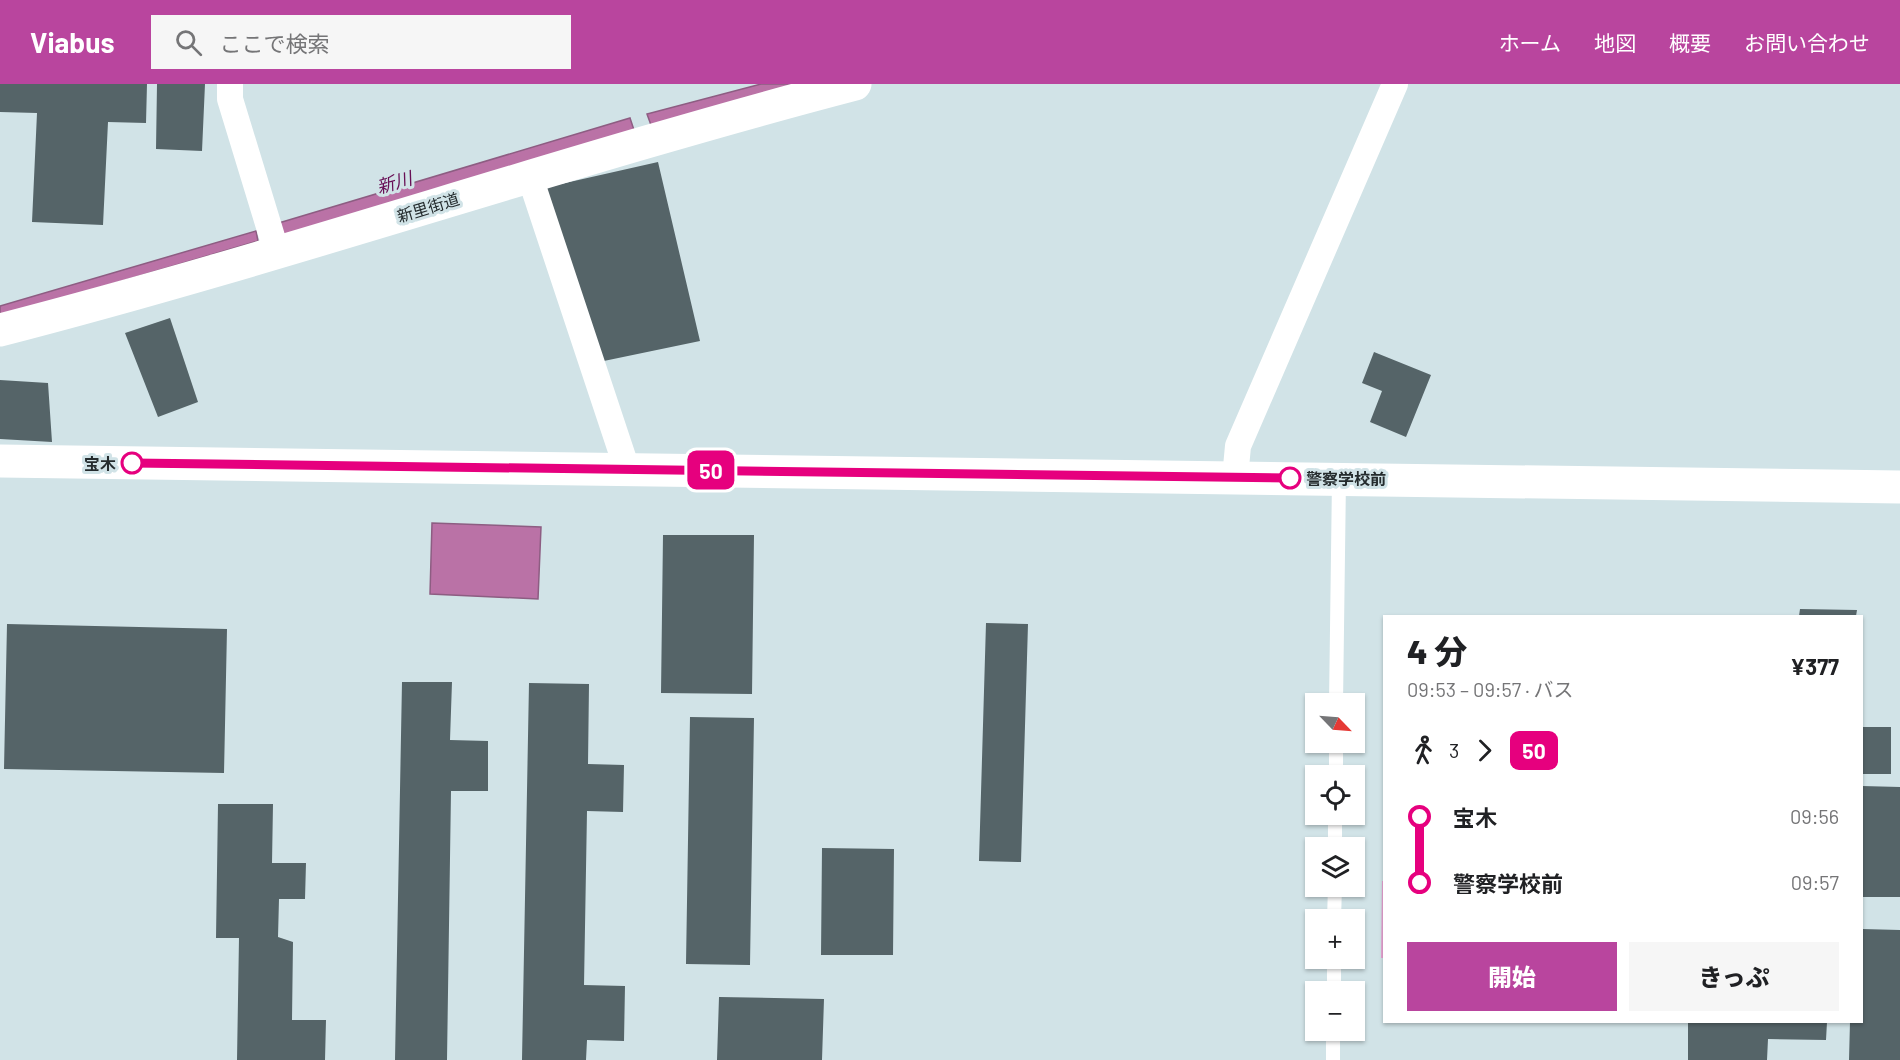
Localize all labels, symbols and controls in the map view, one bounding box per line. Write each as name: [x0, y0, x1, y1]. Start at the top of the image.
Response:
search box: [151, 15, 571, 69]
text: Viabus: [30, 25, 115, 59]
icon: search: [172, 26, 205, 59]
text: ここで検索: [220, 30, 330, 56]
text: ホーム: [1499, 30, 1561, 55]
text: 地図: [1594, 30, 1636, 55]
text: 概要: [1669, 30, 1711, 55]
text: お問い合わせ: [1744, 30, 1870, 55]
water label: 新川: [374, 166, 416, 198]
street label: 新里街道: [395, 189, 461, 225]
line badge: 50: [684, 450, 738, 490]
marker: 宝木: [121, 452, 143, 474]
place label: 宝木: [84, 454, 116, 473]
text: 50: [699, 458, 723, 483]
marker: 警察学校前: [1279, 467, 1301, 489]
place label: 警察学校前: [1306, 469, 1386, 488]
text: 4 分: [1407, 631, 1467, 671]
text: ¥377: [1790, 653, 1839, 679]
text: 09:53 – 09:57 · バス: [1407, 677, 1574, 701]
north arrow: [1305, 693, 1365, 753]
map controls: [1305, 693, 1365, 1041]
icon: walk: [1407, 734, 1440, 767]
icon: forward: [1468, 734, 1501, 767]
text: 3: [1449, 738, 1459, 762]
text: 50: [1522, 738, 1546, 763]
button: locate: [1305, 765, 1365, 825]
text: 宝木: [1453, 804, 1497, 830]
text: 09:56: [1790, 804, 1839, 828]
button: layers: [1305, 837, 1365, 897]
text: 警察学校前: [1453, 870, 1563, 896]
text: 09:57: [1791, 870, 1839, 894]
button: +: [1305, 909, 1365, 969]
button: 開始: [1407, 942, 1617, 1011]
button: きっぷ: [1629, 942, 1839, 1011]
button: −: [1305, 981, 1365, 1041]

